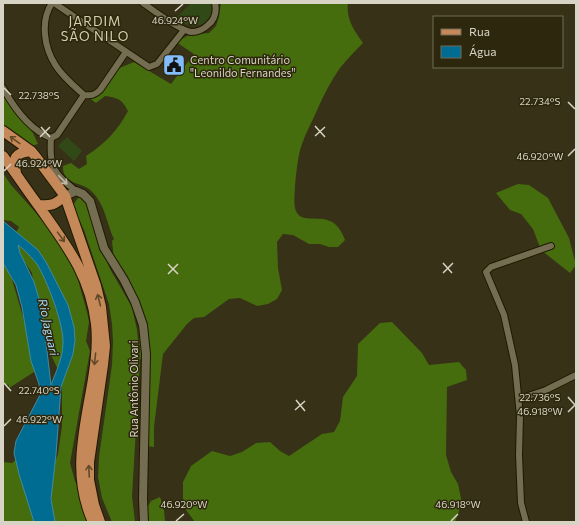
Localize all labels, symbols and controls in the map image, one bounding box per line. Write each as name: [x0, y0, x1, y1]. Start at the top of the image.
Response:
district label: JARDIM SÃO NILO: [61, 13, 129, 44]
text: 46.924°W: [152, 14, 198, 26]
legend: [433, 16, 563, 68]
text: Rua: [469, 24, 490, 38]
text: Água: [469, 44, 497, 58]
public building icon: Centro Comunitário "Leonildo Fernandes": [161, 52, 187, 78]
place label: Centro Comunitário "Leonildo Fernandes": [190, 53, 296, 79]
text: 22.738°S: [19, 89, 60, 101]
text: 22.734°S: [520, 95, 561, 107]
one-way arrow: [10, 135, 21, 144]
text: 46.920°W: [516, 150, 564, 162]
text: 46.924°W: [16, 157, 62, 169]
one-way arrow: [58, 175, 68, 185]
one-way arrow: [57, 231, 65, 242]
one-way arrow: [95, 294, 103, 307]
water label: Rio Jaguari: [35, 297, 62, 358]
street label: Rua Antônio Olivari: [127, 340, 140, 438]
one-way arrow: [92, 352, 99, 365]
text: 22.740°S: [18, 384, 60, 396]
text: 22.736°S: [520, 391, 561, 403]
text: 46.918°W: [517, 405, 563, 417]
text: 46.922°W: [16, 413, 62, 425]
one-way arrow: [85, 465, 93, 478]
text: 46.920°W: [160, 498, 208, 510]
text: 46.918°W: [435, 498, 481, 510]

